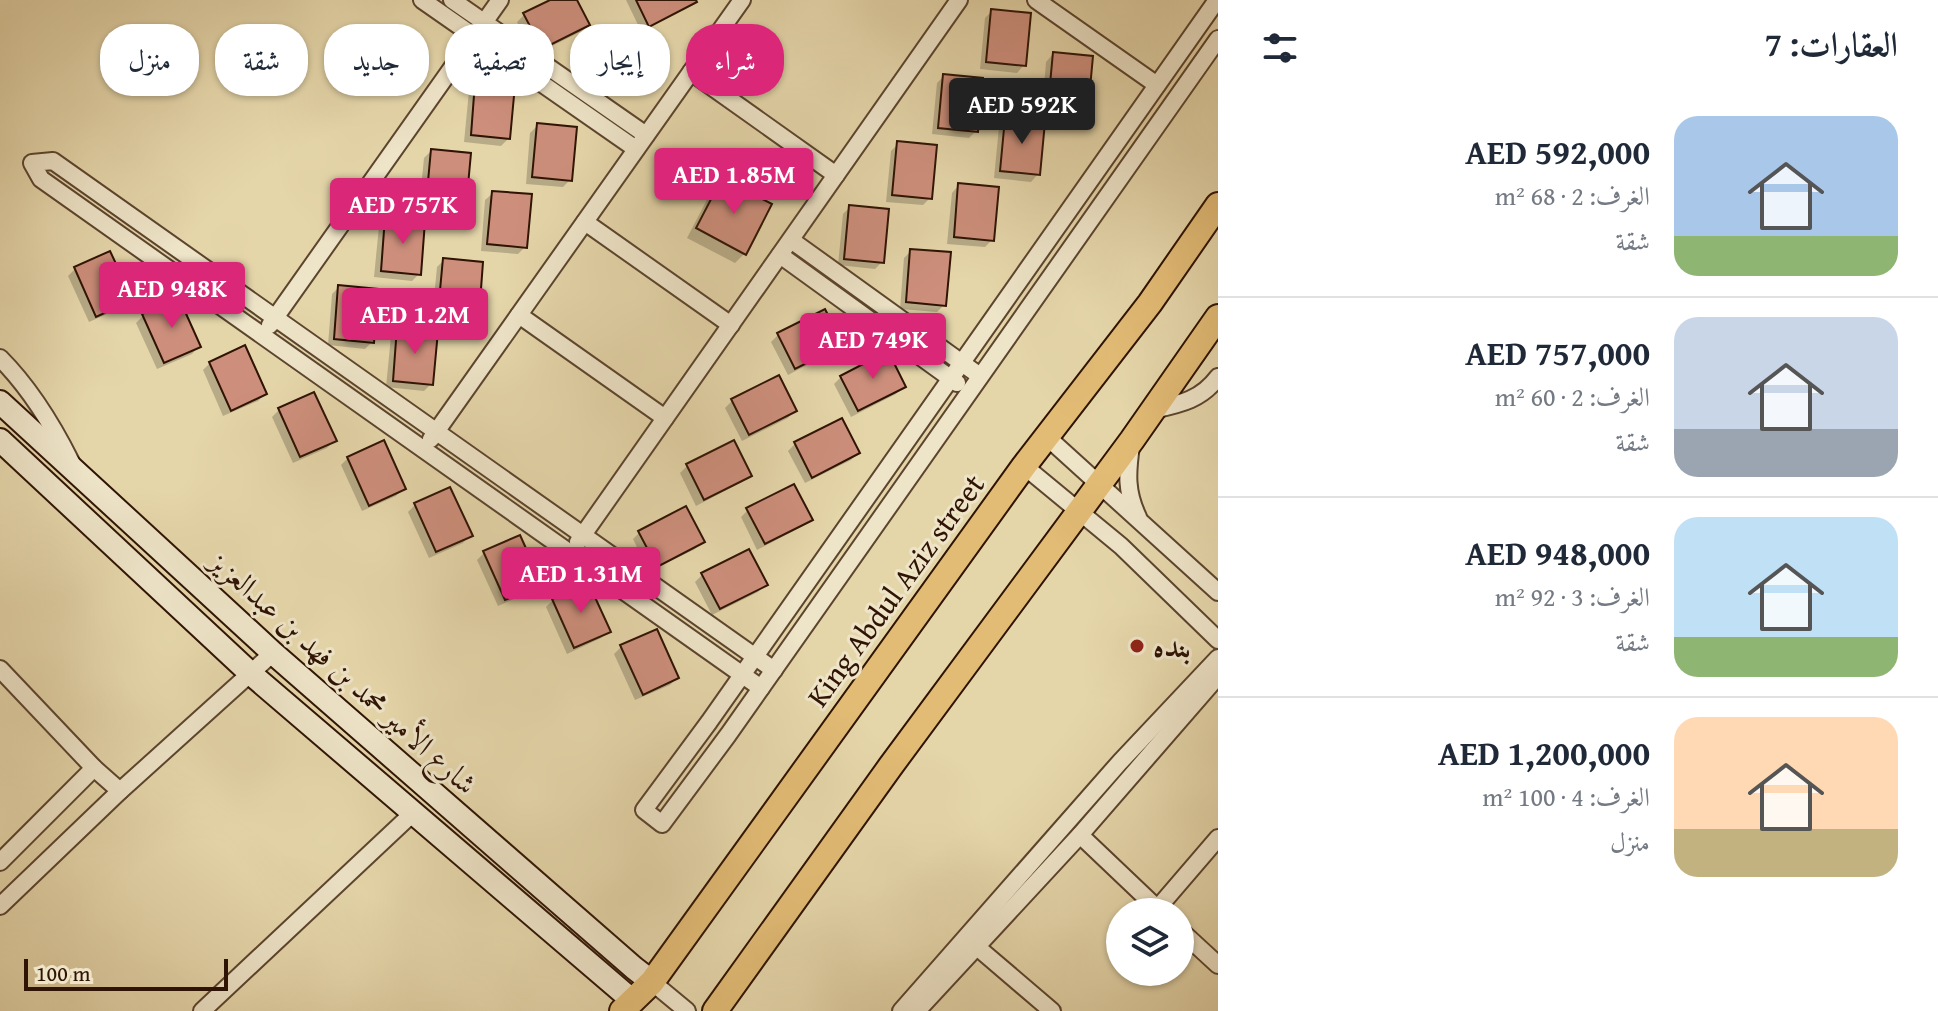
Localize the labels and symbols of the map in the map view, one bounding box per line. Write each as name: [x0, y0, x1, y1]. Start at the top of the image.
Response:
pin: AED 592K: [939, 78, 1105, 146]
pin: AED 1.85M: [642, 148, 826, 216]
pin: AED 757K: [320, 178, 486, 246]
pin: AED 948K: [89, 262, 255, 330]
pin: AED 1.2M: [332, 288, 498, 356]
pin: AED 749K: [790, 313, 956, 381]
street label: King Abdul Aziz street: [795, 464, 995, 715]
street label: شارع الأمير محمد بن فهد بن عبدالعزيز: [196, 538, 488, 807]
pin: AED 1.31M: [489, 547, 673, 615]
place label: بنده: [1153, 624, 1191, 668]
marker: بنده: [1128, 637, 1146, 655]
scale bar: [24, 955, 228, 991]

